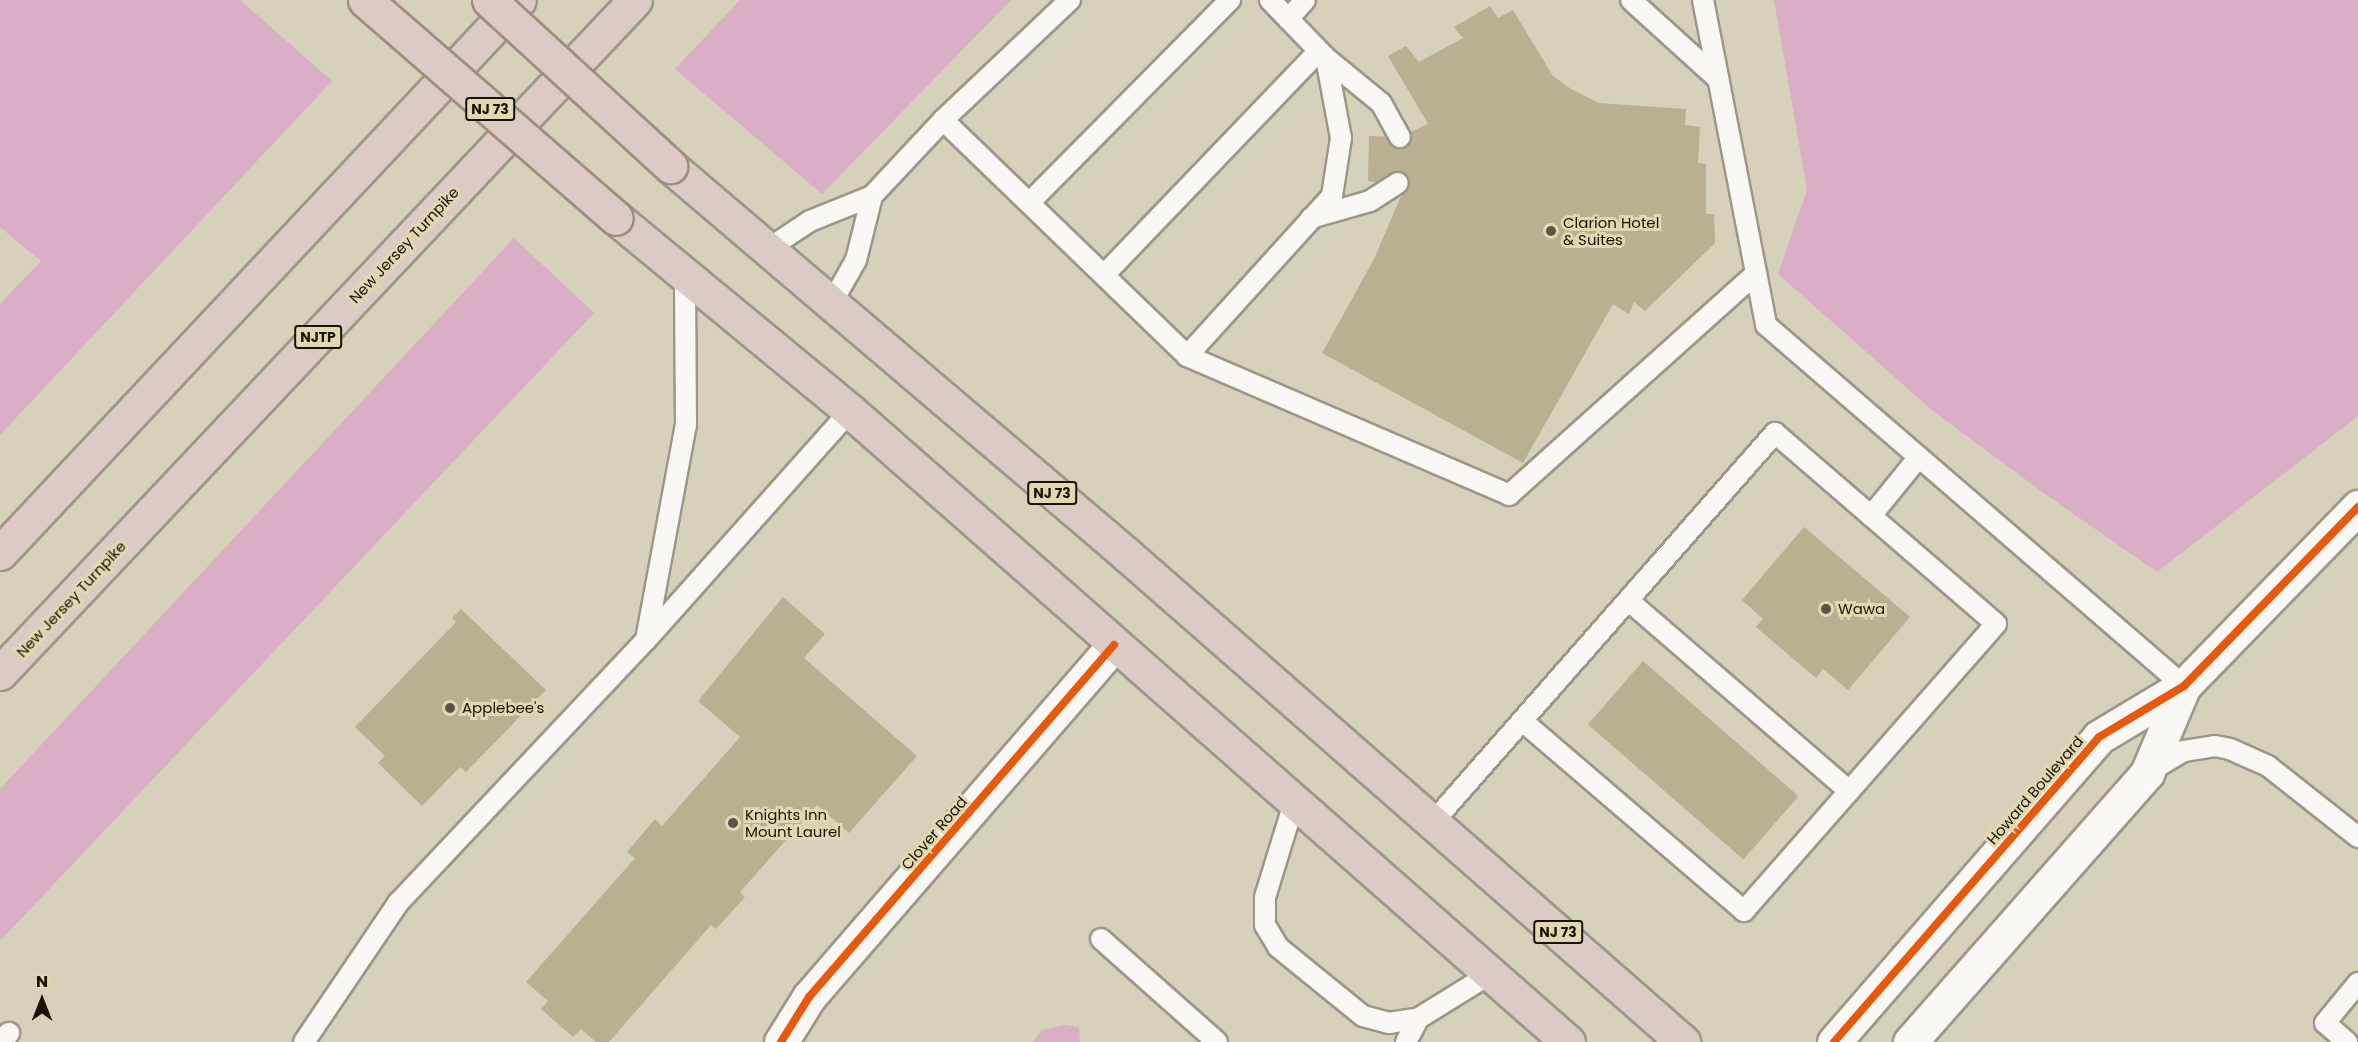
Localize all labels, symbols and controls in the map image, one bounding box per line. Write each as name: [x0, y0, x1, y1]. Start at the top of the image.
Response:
road number: NJ 73: [464, 98, 516, 120]
street label: New Jersey Turnpike: [345, 183, 463, 307]
place label: Clarion Hotel & Suites: [1563, 213, 1659, 248]
marker: Clarion Hotel & Suites: [1544, 224, 1558, 238]
road number: NJTP: [294, 326, 342, 348]
road number: NJ 73: [1026, 482, 1078, 504]
street label: New Jersey Turnpike: [12, 537, 130, 661]
place label: Wawa: [1838, 600, 1885, 618]
marker: Wawa: [1819, 602, 1833, 616]
place label: Applebee's: [462, 699, 544, 717]
marker: Applebee's: [443, 701, 457, 715]
street label: Howard Boulevard: [1983, 732, 2087, 848]
street label: Clover Road: [897, 793, 971, 873]
place label: Knights Inn Mount Laurel: [745, 805, 841, 840]
marker: Knights Inn Mount Laurel: [726, 816, 740, 830]
road number: NJ 73: [1532, 921, 1584, 943]
north arrow: [12, 970, 72, 1030]
text: N: [36, 970, 48, 993]

